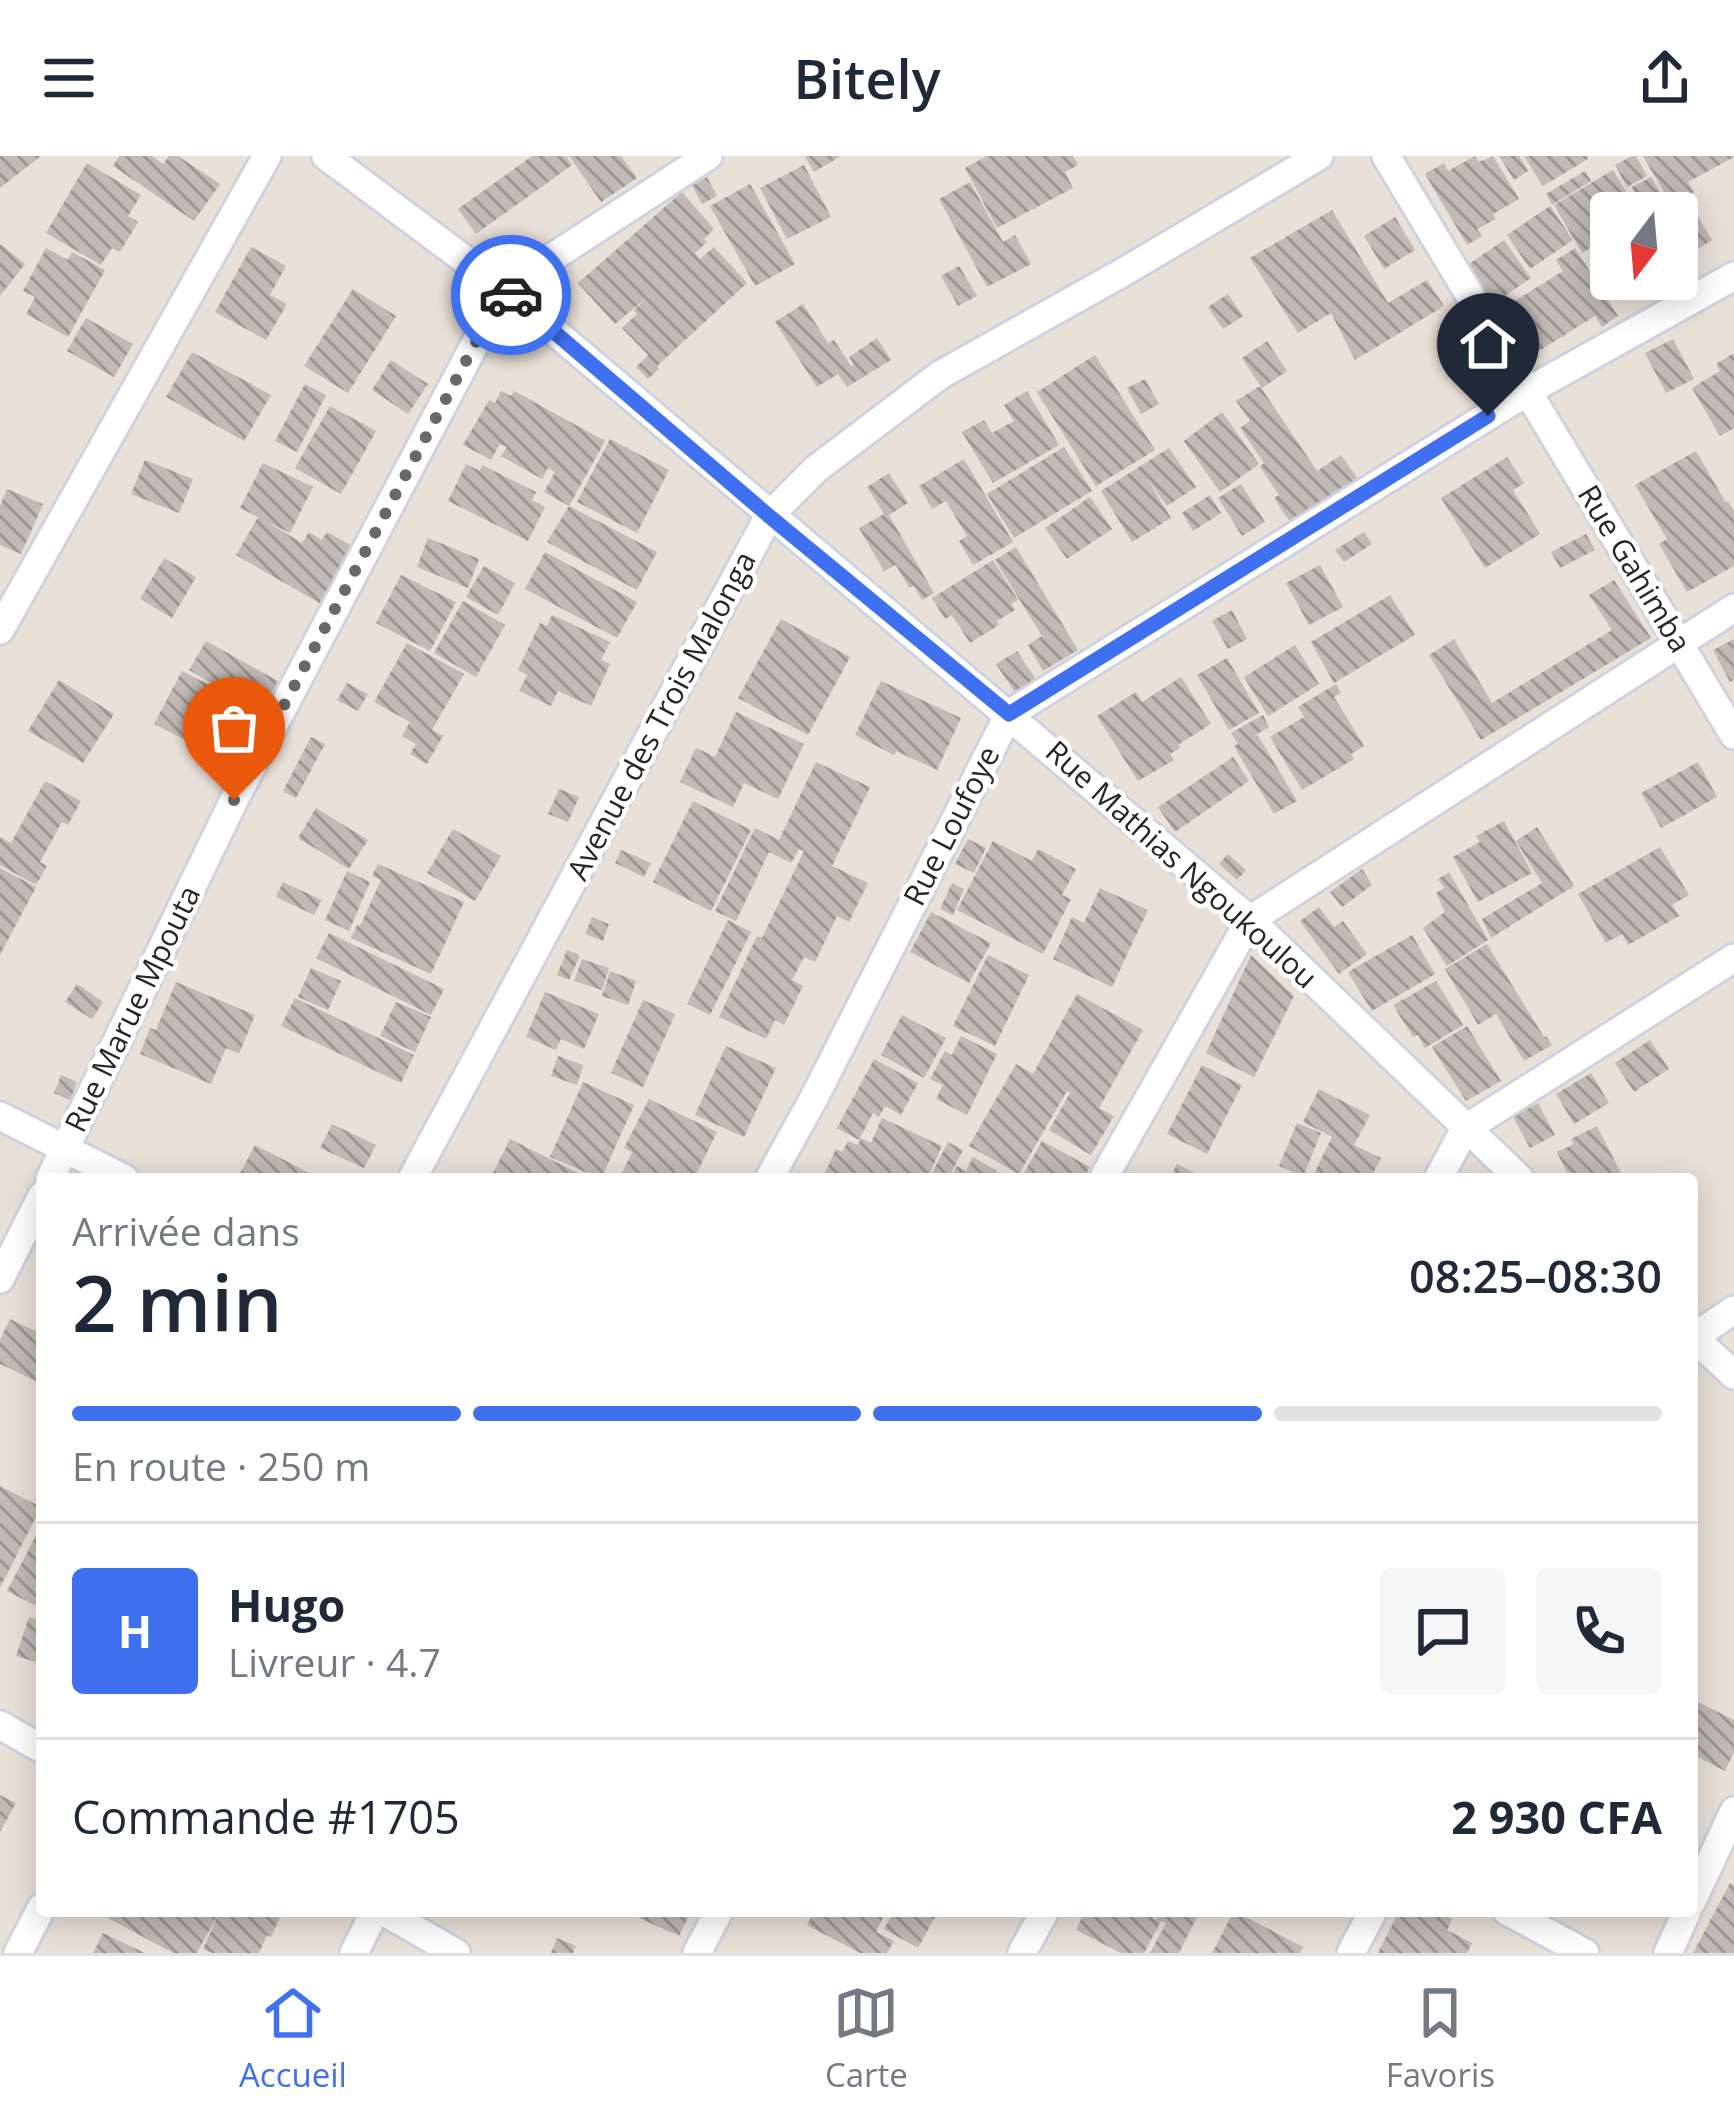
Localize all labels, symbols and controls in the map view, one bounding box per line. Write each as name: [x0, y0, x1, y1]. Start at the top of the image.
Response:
text: Bitely: [793, 41, 941, 115]
icon: menu: [36, 45, 102, 111]
icon: share: [1632, 45, 1698, 111]
north arrow: [1590, 192, 1698, 300]
map controls: [1590, 192, 1698, 300]
courier: [451, 235, 571, 355]
icon: car: [478, 262, 544, 328]
pin: [1437, 293, 1539, 416]
icon: home: [1455, 311, 1521, 377]
street label: Rue Gahimba: [1569, 477, 1701, 660]
street label: Avenue des Trois Malonga: [557, 544, 765, 887]
pin: [183, 677, 285, 800]
icon: bag: [201, 695, 267, 761]
street label: Rue Mathias Ngoukoulou: [1037, 731, 1327, 997]
street label: Rue Loufoye: [893, 739, 1008, 912]
street label: Rue Marue Mpouta: [54, 878, 209, 1139]
text: Arrivée dans: [72, 1204, 300, 1257]
text: 08:25–08:30: [1409, 1245, 1662, 1306]
text: 2 min: [72, 1249, 283, 1355]
text: En route · 250 m: [72, 1439, 370, 1492]
button: chat: [1380, 1568, 1506, 1694]
button: phone: [1536, 1568, 1662, 1694]
text: Hugo: [228, 1574, 345, 1635]
text: H: [118, 1600, 152, 1661]
text: Livreur · 4.7: [228, 1635, 441, 1688]
text: Commande #1705: [72, 1786, 460, 1847]
text: 2 930 CFA: [1451, 1786, 1662, 1847]
tab: Accueil: [239, 1980, 347, 2097]
tab: Carte: [825, 1980, 908, 2097]
tab: Favoris: [1386, 1980, 1495, 2097]

